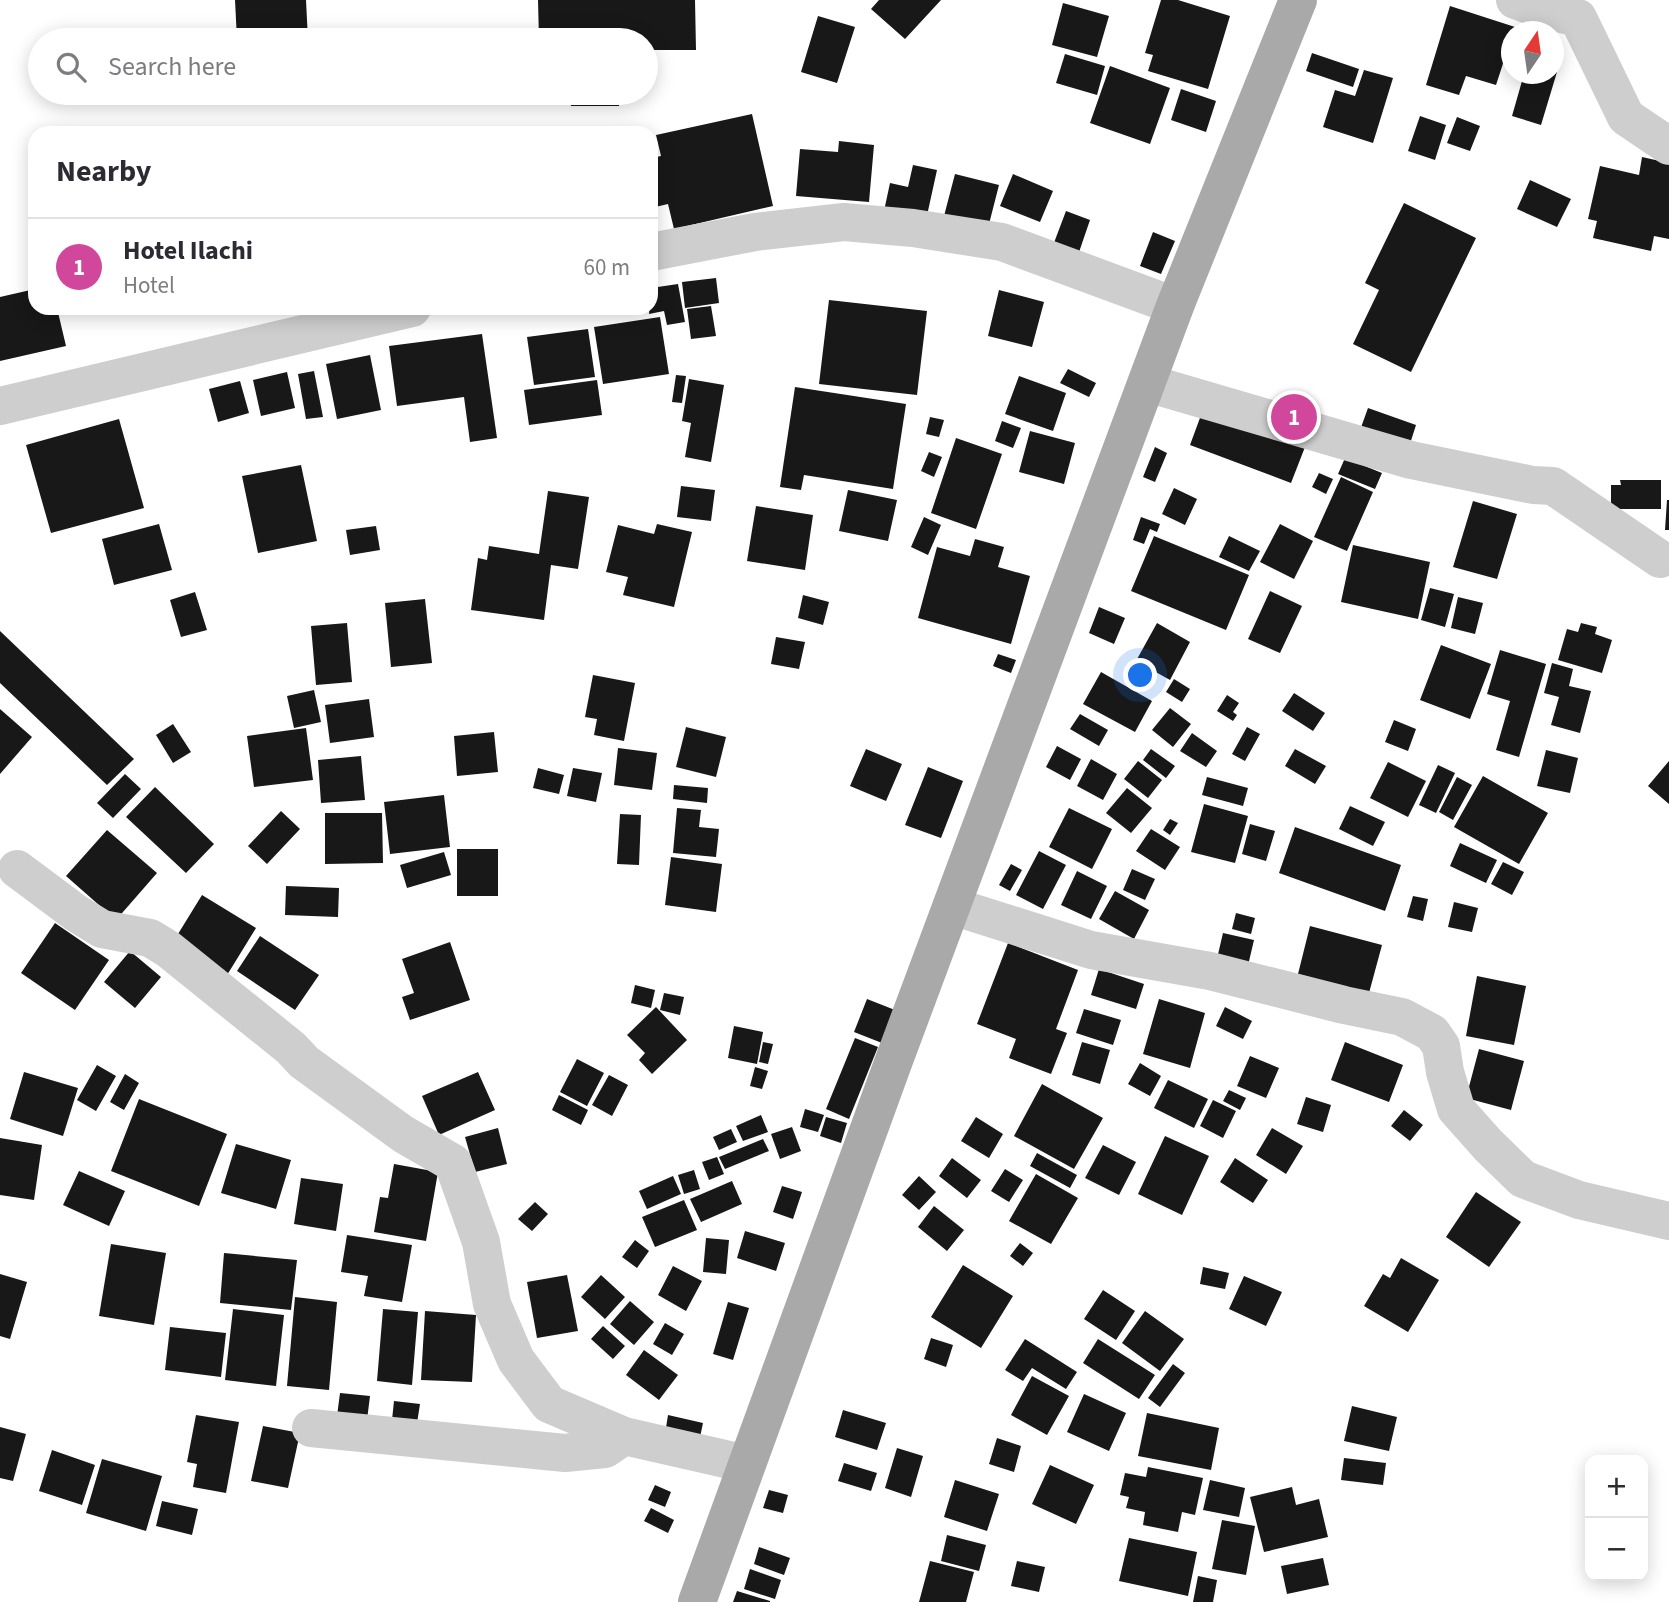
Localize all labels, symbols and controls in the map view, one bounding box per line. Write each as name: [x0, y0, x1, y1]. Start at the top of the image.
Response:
north arrow: [1501, 21, 1564, 84]
search box: [28, 28, 658, 105]
icon: search: [52, 48, 90, 86]
text: Search here: [108, 48, 236, 85]
text: Nearby: [56, 150, 151, 193]
text: Hotel Ilachi: [123, 232, 253, 269]
text: 1: [73, 251, 85, 284]
text: 60 m: [583, 251, 630, 284]
text: Hotel: [123, 269, 175, 302]
pin: 1: [1271, 391, 1317, 443]
your location: [1123, 658, 1157, 692]
map controls: [1585, 1455, 1648, 1581]
button: +: [1585, 1455, 1648, 1518]
button: −: [1585, 1518, 1648, 1581]

